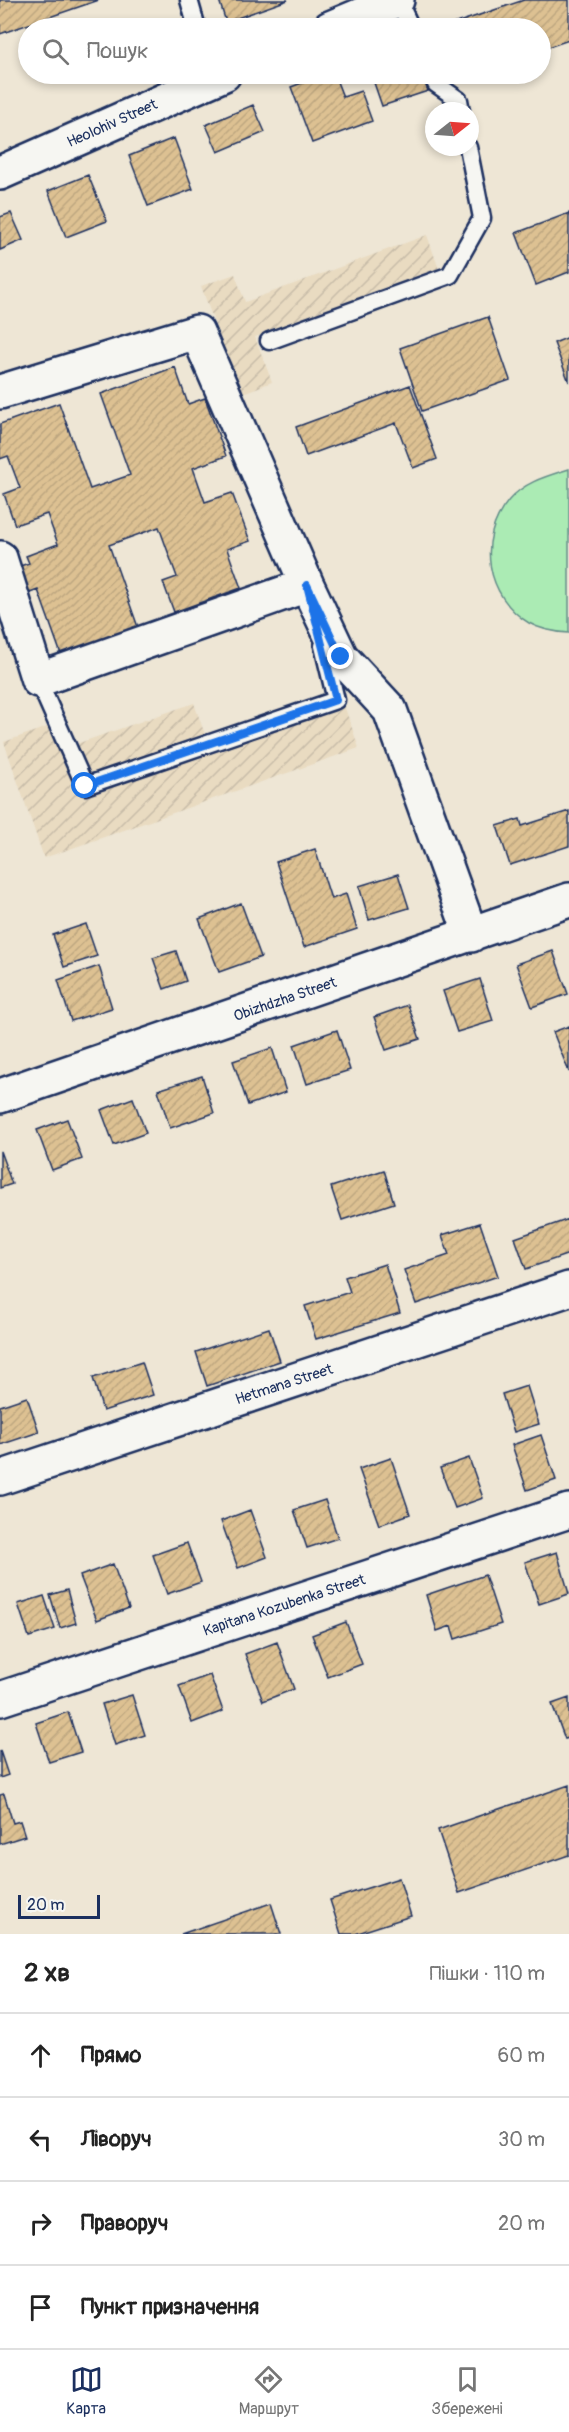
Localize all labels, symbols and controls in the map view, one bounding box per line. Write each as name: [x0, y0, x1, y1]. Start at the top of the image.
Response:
search box: [18, 18, 551, 84]
icon: search: [39, 35, 72, 68]
text: Пошук: [87, 37, 148, 65]
street label: Heolohiv Street: [64, 95, 161, 152]
north arrow: [425, 102, 479, 156]
route end: [327, 643, 353, 669]
route start: [71, 772, 97, 798]
street label: Obizhdzha Street: [231, 973, 340, 1026]
street label: Hetmana Street: [233, 1359, 336, 1409]
street label: Kapitana Kozubenka Street: [201, 1570, 369, 1641]
scale bar: [18, 1892, 100, 1920]
text: 20 m: [27, 1895, 65, 1915]
text: 2 хв: [24, 1957, 70, 1989]
text: Пішки · 110 m: [430, 1961, 545, 1986]
icon: ahead: [24, 2039, 57, 2072]
text: Прямо: [81, 2041, 141, 2069]
text: 60 m: [498, 2043, 545, 2068]
icon: left: [24, 2123, 57, 2156]
text: Ліворуч: [81, 2125, 152, 2153]
text: 30 m: [498, 2127, 545, 2152]
icon: right: [24, 2207, 57, 2240]
text: Праворуч: [81, 2209, 168, 2237]
text: 20 m: [498, 2211, 545, 2236]
icon: arrive: [24, 2291, 57, 2324]
text: Пункт призначення: [81, 2293, 259, 2321]
tab: Карта: [66, 2363, 106, 2419]
tab: Маршрут: [239, 2363, 299, 2419]
tab: Збережені: [432, 2363, 503, 2419]

